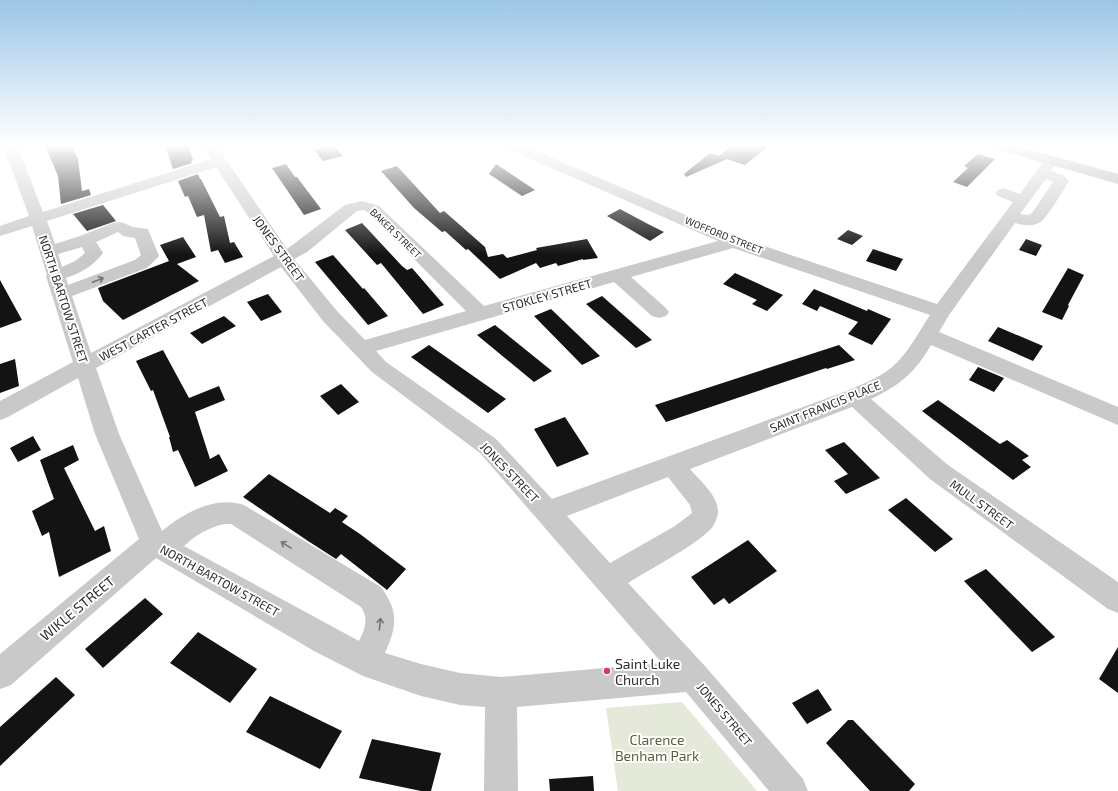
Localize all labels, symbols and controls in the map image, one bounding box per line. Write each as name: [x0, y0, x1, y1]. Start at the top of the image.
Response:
street label: BAKER STREET: [368, 205, 424, 261]
street label: JONES STREET: [250, 212, 308, 284]
street label: WOFFORD STREET: [683, 214, 765, 256]
street label: NORTH BARTOW STREET: [37, 233, 91, 365]
one-way arrow: [91, 276, 103, 284]
street label: STOKLEY STREET: [501, 276, 593, 314]
street label: WEST CARTER STREET: [96, 294, 210, 364]
street label: SAINT FRANCIS PLACE: [767, 377, 883, 435]
street label: JONES STREET: [478, 439, 542, 505]
street label: MULL STREET: [948, 476, 1016, 532]
one-way arrow: [280, 540, 292, 548]
street label: NORTH BARTOW STREET: [158, 541, 282, 619]
street label: WIKLE STREET: [36, 572, 118, 644]
one-way arrow: [376, 618, 384, 631]
place label: Saint Luke Church: [615, 655, 680, 688]
marker: Saint Luke Church: [602, 666, 612, 676]
street label: JONES STREET: [694, 680, 756, 748]
park label: Clarence Benham Park: [615, 731, 699, 764]

